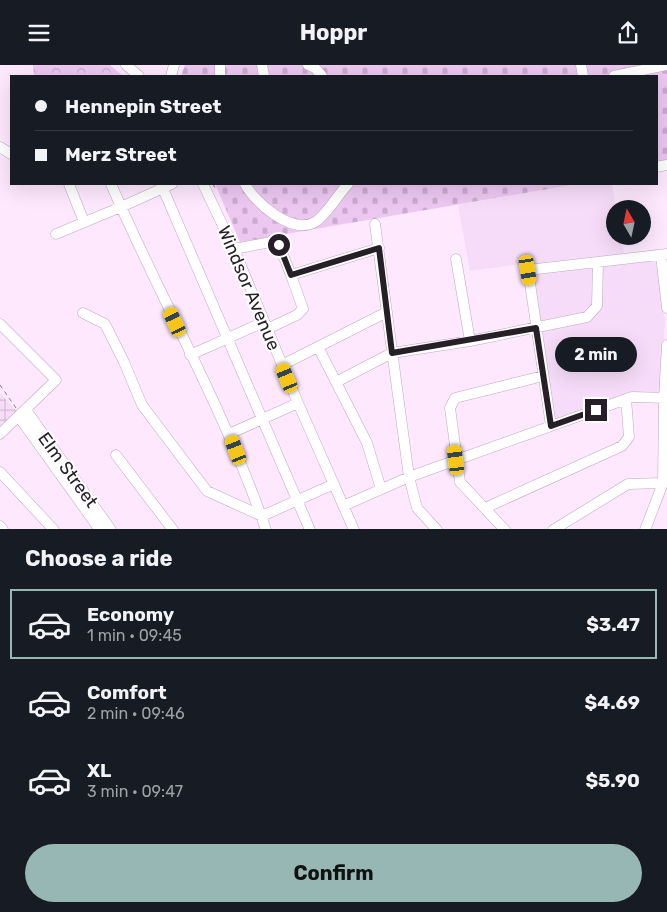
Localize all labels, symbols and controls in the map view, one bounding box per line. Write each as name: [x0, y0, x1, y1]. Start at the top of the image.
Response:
icon: menu: [25, 19, 53, 47]
text: Hoppr: [300, 19, 367, 46]
icon: share: [614, 19, 642, 47]
text: Hennepin Street: [65, 95, 221, 118]
text: Merz Street: [65, 143, 177, 166]
north arrow: [606, 200, 651, 245]
map controls: [606, 200, 651, 245]
street label: Windsor Avenue: [213, 222, 285, 354]
route start: [268, 234, 290, 256]
car: [518, 254, 537, 286]
car: [161, 305, 188, 339]
callout: 2 min: [555, 337, 637, 373]
text: 2 min: [574, 345, 618, 364]
car: [274, 361, 299, 395]
route end: [585, 399, 607, 421]
street label: Elm Street: [33, 428, 103, 512]
car: [223, 433, 248, 467]
car: [446, 444, 465, 476]
text: Choose a ride: [25, 545, 172, 572]
icon: car: [27, 602, 72, 647]
text: Economy: [87, 603, 174, 626]
text: $3.47: [586, 613, 640, 636]
text: 1 min · 09:45: [87, 626, 182, 645]
icon: car: [27, 680, 72, 725]
text: Comfort: [87, 681, 167, 704]
text: $4.69: [585, 691, 640, 714]
text: 2 min · 09:46: [87, 704, 185, 723]
icon: car: [27, 758, 72, 803]
text: XL: [87, 759, 111, 782]
text: $5.90: [585, 769, 640, 792]
text: 3 min · 09:47: [87, 782, 183, 801]
button: Confirm: [25, 844, 642, 902]

